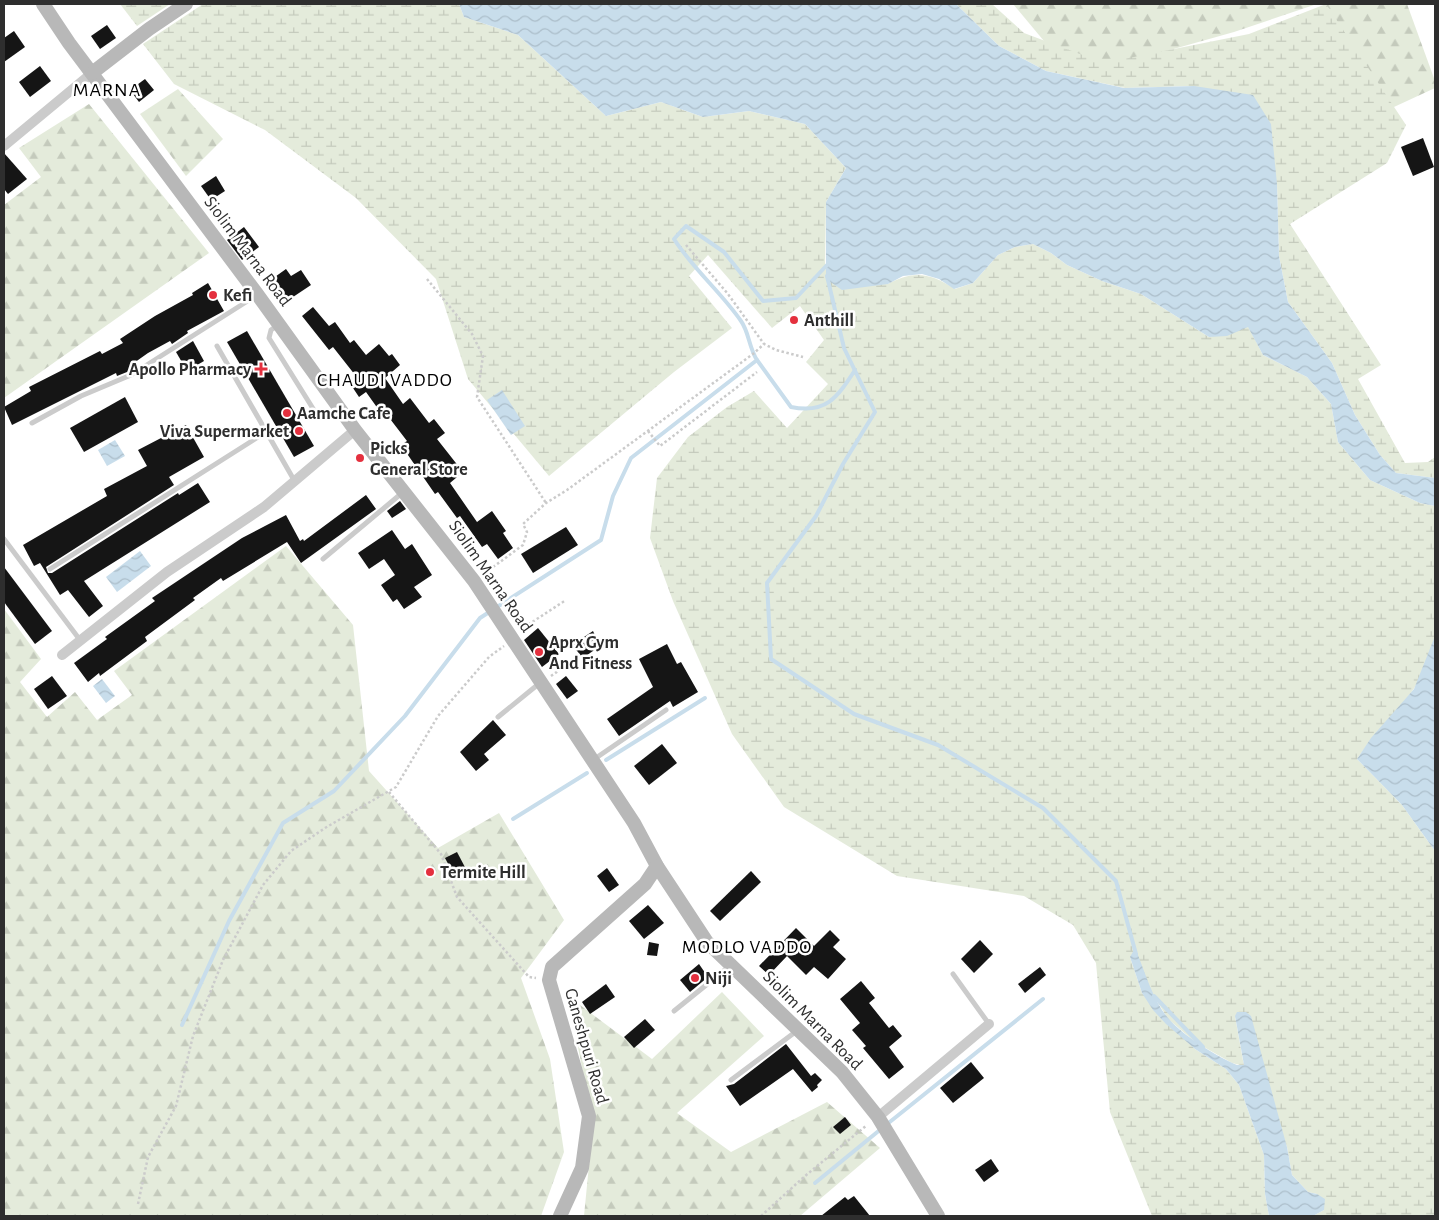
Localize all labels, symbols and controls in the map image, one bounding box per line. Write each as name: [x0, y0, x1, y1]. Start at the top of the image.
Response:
district label: MARNA: [73, 80, 141, 100]
street label: Siolim Marna Road: [200, 193, 294, 310]
place label: Kefi: [223, 287, 252, 305]
marker: Kefi: [207, 289, 219, 301]
place label: Anthill: [804, 312, 854, 330]
marker: Anthill: [788, 314, 800, 326]
place label: Apollo Pharmacy: [129, 361, 252, 379]
marker: Apollo Pharmacy: [255, 363, 267, 375]
district label: CHAUDI VADDO: [317, 371, 453, 390]
place label: Aamche Cafe: [297, 405, 391, 423]
marker: Aamche Cafe: [281, 407, 293, 419]
place label: Viva Supermarket: [160, 423, 289, 441]
marker: Viva Supermarket: [293, 425, 305, 437]
place label: Picks General Store: [370, 440, 468, 479]
marker: Picks General Store: [354, 452, 366, 464]
street label: Siolim Marna Road: [445, 517, 535, 636]
place label: Aprx Gym And Fitness: [549, 634, 632, 673]
marker: Aprx Gym And Fitness: [533, 646, 545, 658]
place label: Termite Hill: [440, 864, 526, 882]
marker: Termite Hill: [424, 866, 436, 878]
district label: MODLO VADDO: [682, 938, 812, 957]
street label: Siolim Marna Road: [759, 968, 865, 1074]
place label: Niji: [705, 970, 732, 988]
marker: Niji: [689, 972, 701, 984]
street label: Ganeshpuri Road: [561, 986, 611, 1106]

